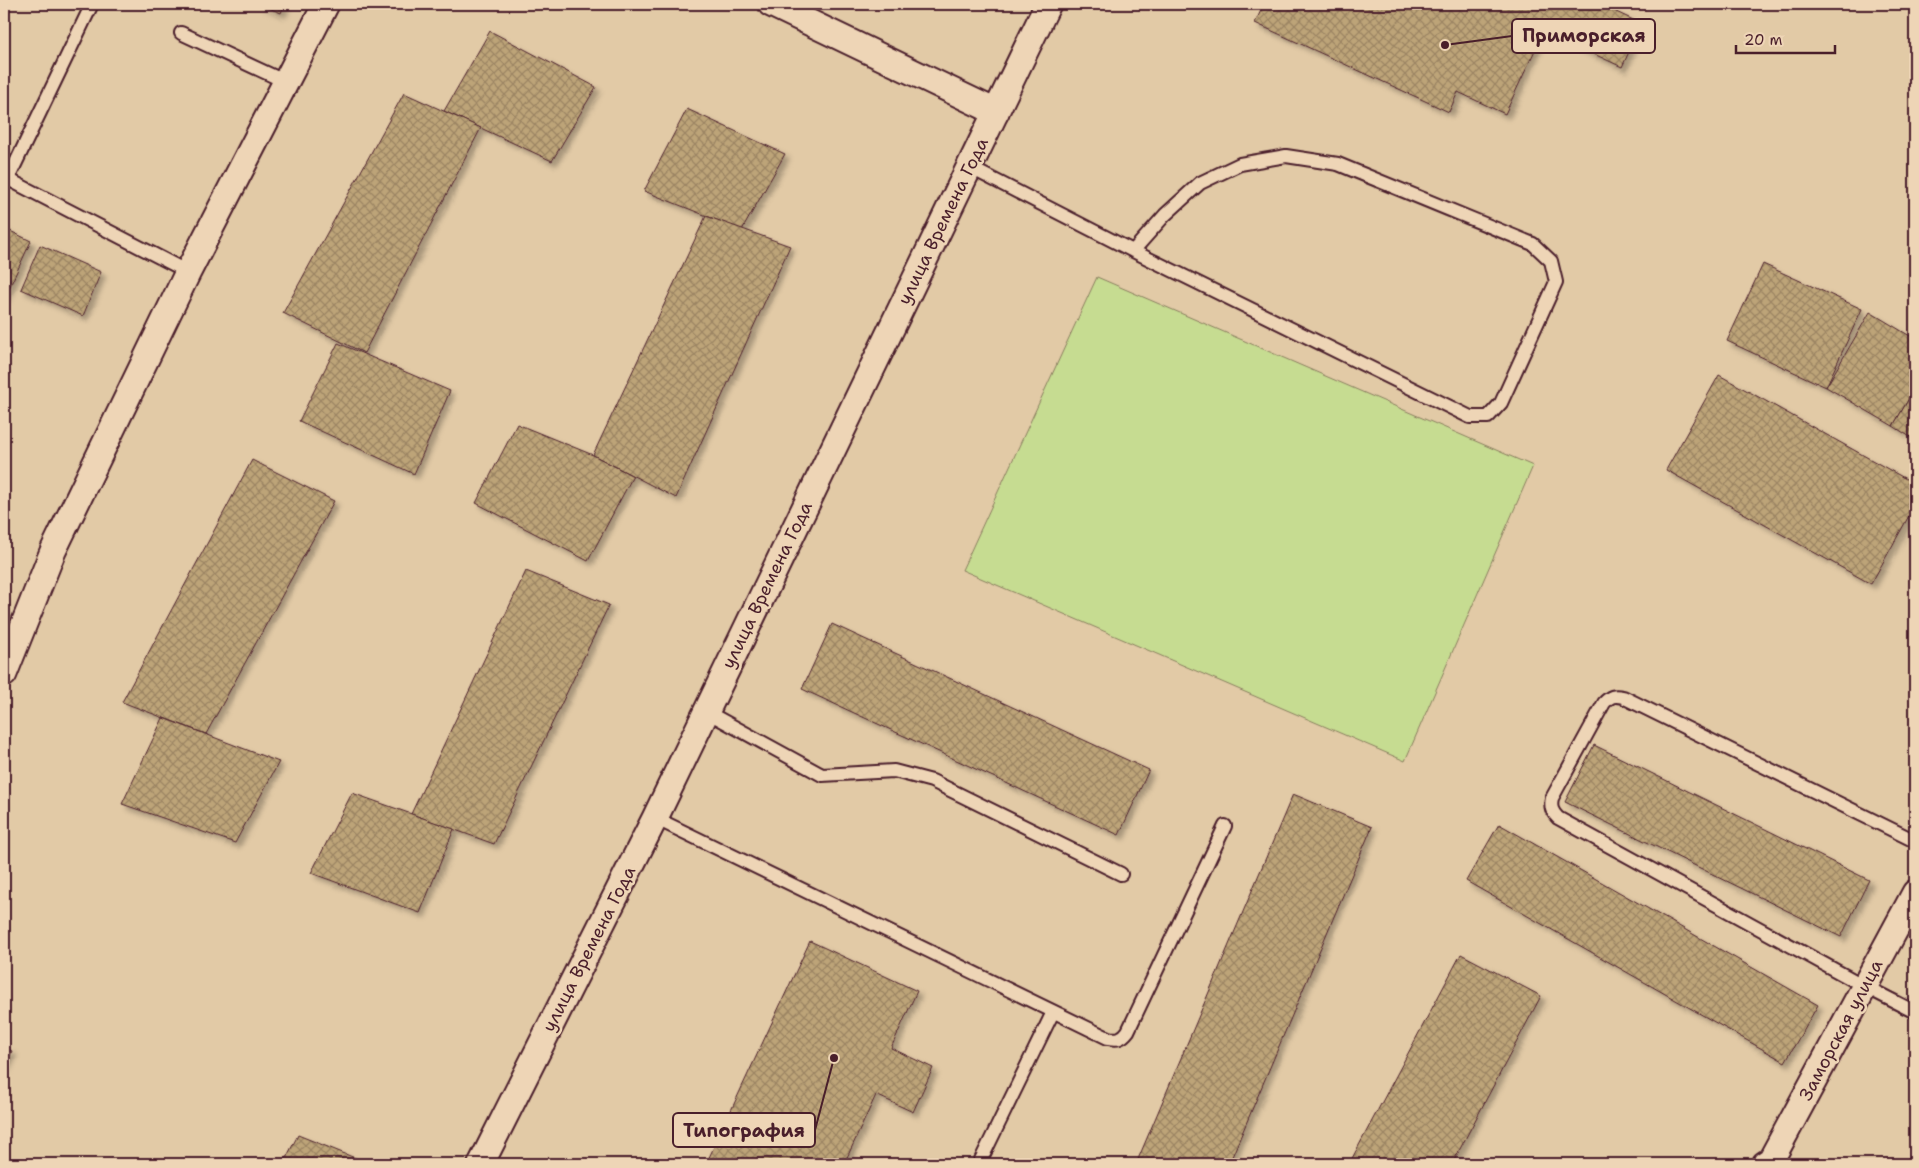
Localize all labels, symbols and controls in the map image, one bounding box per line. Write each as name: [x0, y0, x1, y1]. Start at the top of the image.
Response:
callout: Приморская: [1512, 19, 1655, 53]
scale bar: [1736, 22, 1835, 54]
text: Приморская: [1522, 23, 1646, 48]
text: 20 m: [1744, 30, 1783, 50]
street label: улица Времена Года: [892, 133, 994, 309]
street label: улица Времена Года: [716, 497, 818, 673]
street label: улица Времена Года: [537, 862, 641, 1036]
street label: Заморская улица: [1794, 955, 1888, 1105]
callout: Типография: [673, 1113, 815, 1147]
text: Типография: [683, 1118, 805, 1143]

